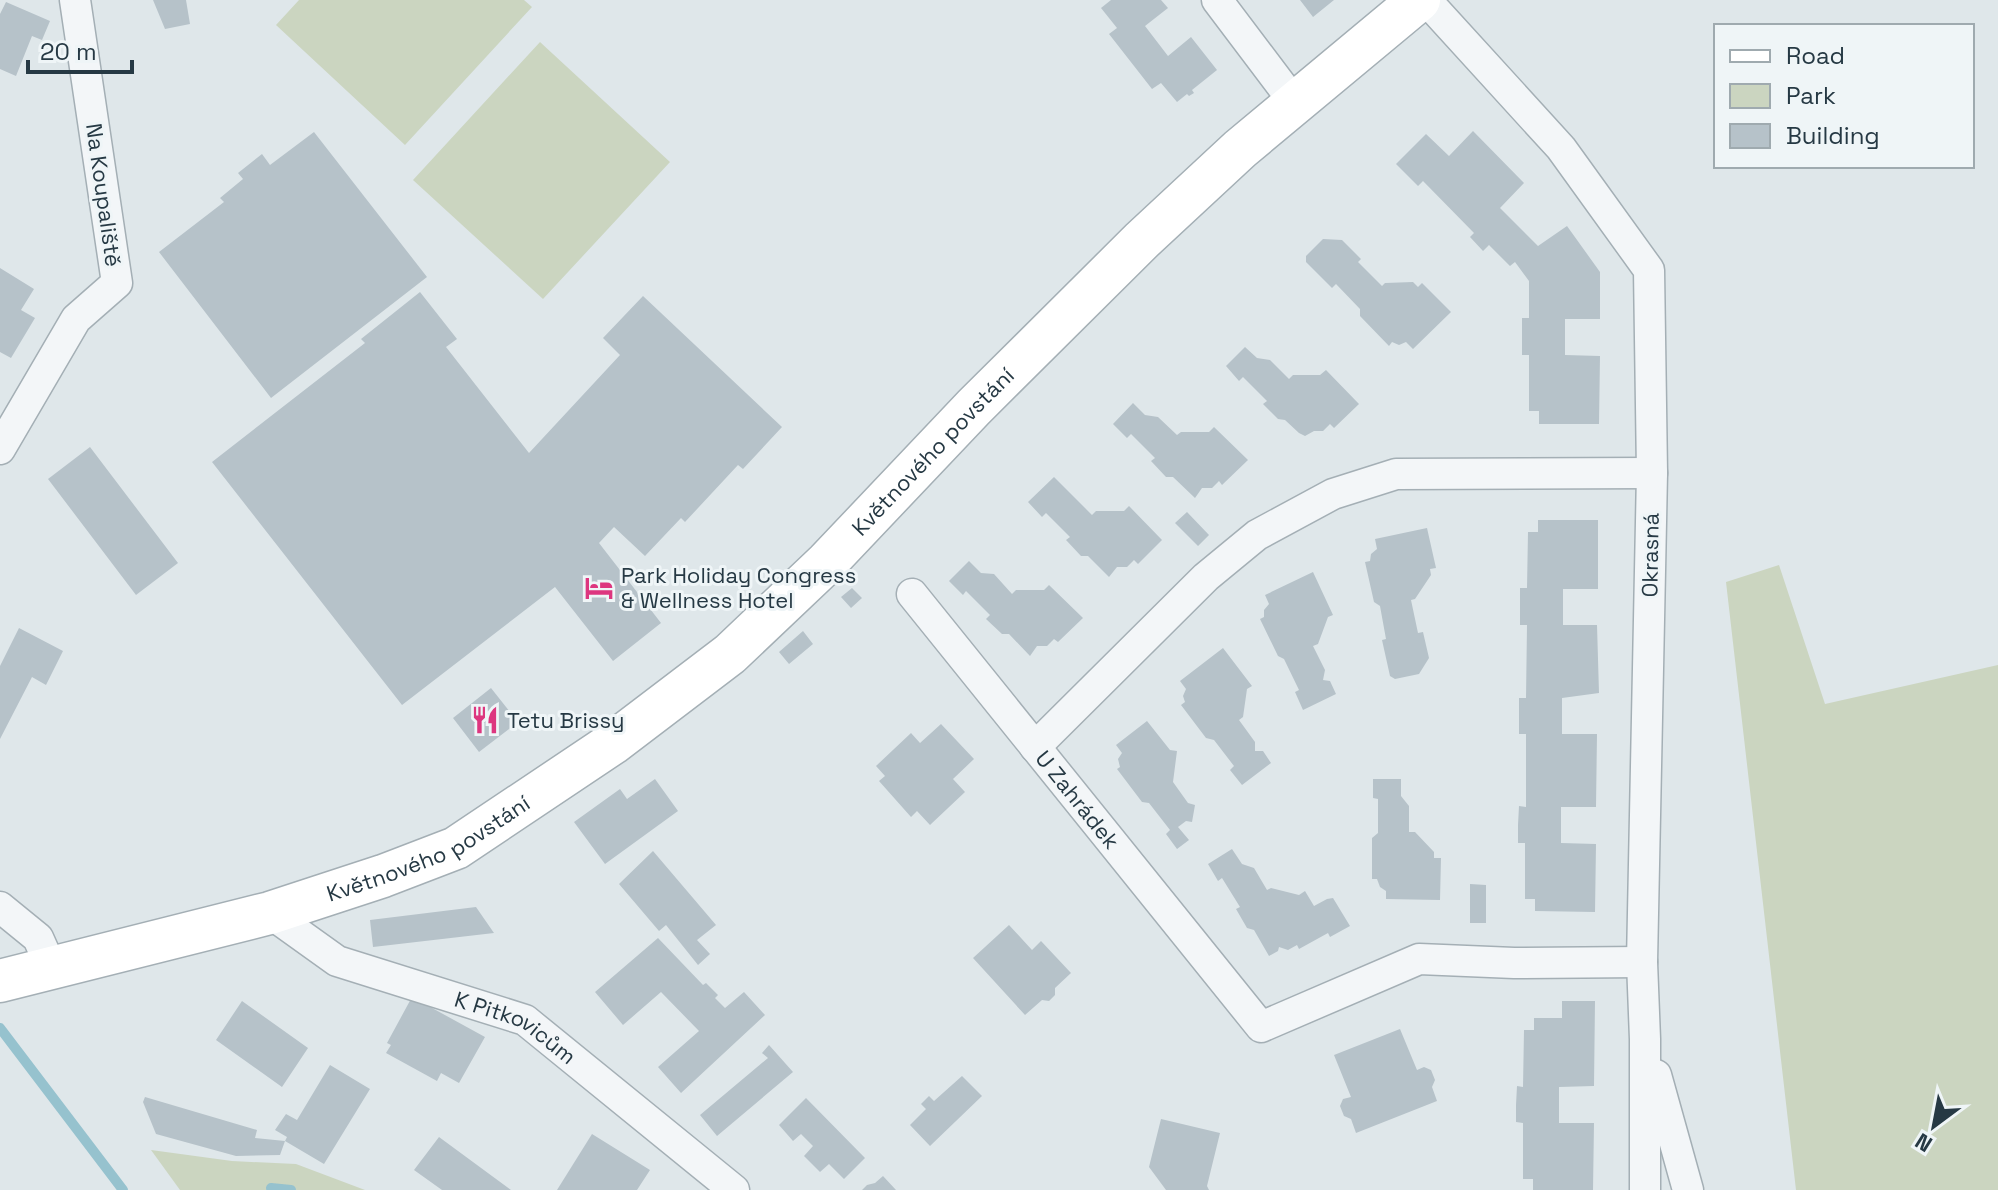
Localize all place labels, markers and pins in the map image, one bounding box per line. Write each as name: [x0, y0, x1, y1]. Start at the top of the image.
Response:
place label: Park Holiday Congress & Wellness Hotel: [621, 561, 856, 614]
hotel icon: Park Holiday Congress & Wellness Hotel: [584, 573, 614, 603]
restaurant icon: Tetu Brissy: [470, 705, 500, 735]
place label: Tetu Brissy: [507, 706, 624, 734]

